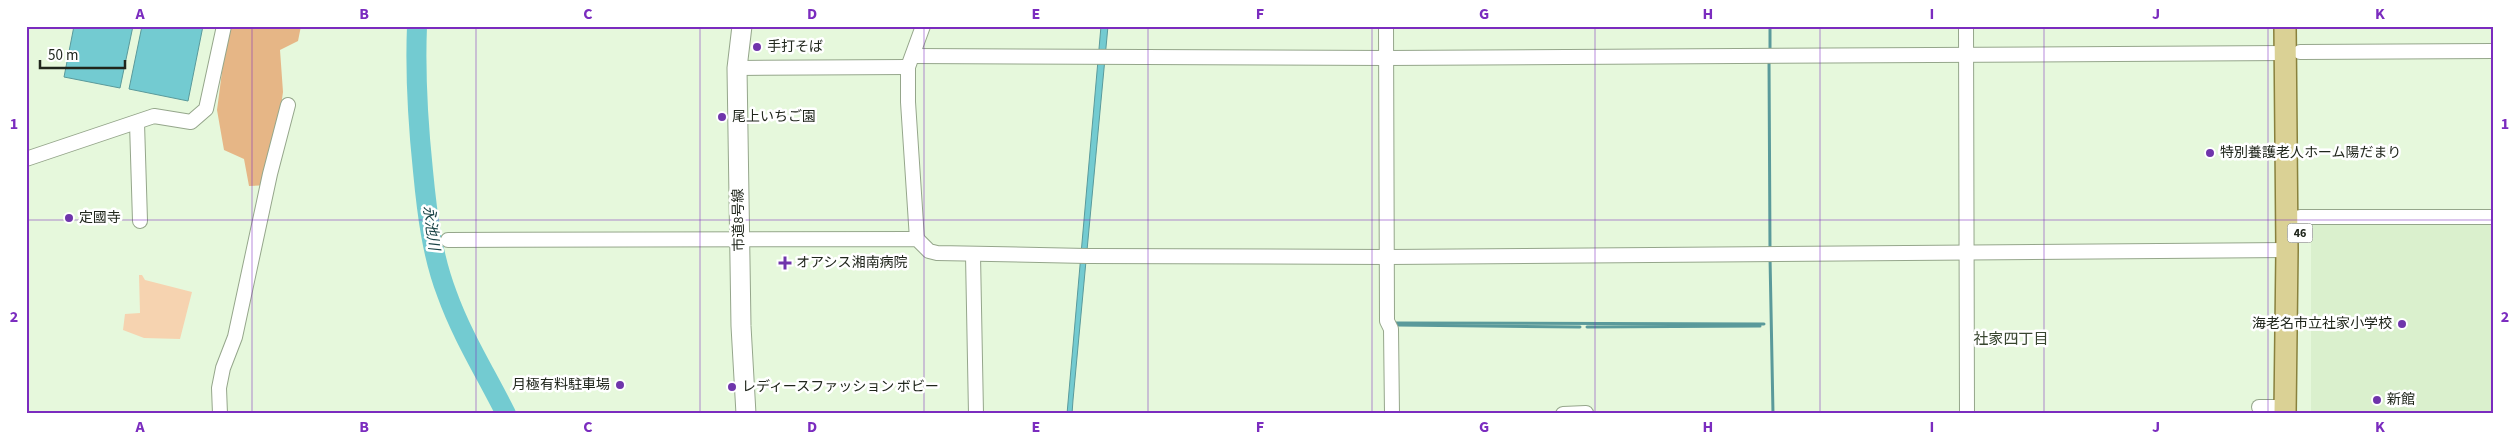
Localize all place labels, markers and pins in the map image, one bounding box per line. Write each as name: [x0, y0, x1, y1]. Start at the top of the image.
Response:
place label: 手打そば: [767, 37, 823, 57]
marker: 手打そば: [751, 41, 763, 53]
place label: 尾上いちご園: [732, 107, 816, 127]
marker: 尾上いちご園: [716, 111, 728, 123]
place label: 特別養護老人ホーム陽だまり: [2220, 143, 2401, 163]
marker: 特別養護老人ホーム陽だまり: [2204, 147, 2216, 159]
place label: 定國寺: [79, 208, 121, 228]
marker: 定國寺: [63, 212, 75, 224]
place label: オアシス湘南病院: [796, 253, 907, 273]
marker: オアシス湘南病院: [778, 256, 792, 270]
place label: 海老名市立社家小学校: [2252, 314, 2392, 334]
marker: 海老名市立社家小学校: [2396, 318, 2408, 330]
place label: 月極有料駐車場: [512, 375, 610, 395]
place label: レディースファッション ボビー: [742, 377, 939, 397]
marker: 月極有料駐車場: [614, 379, 626, 391]
marker: レディースファッション ボビー: [726, 381, 738, 393]
place label: 新館: [2387, 390, 2415, 410]
marker: 新館: [2371, 394, 2383, 406]

